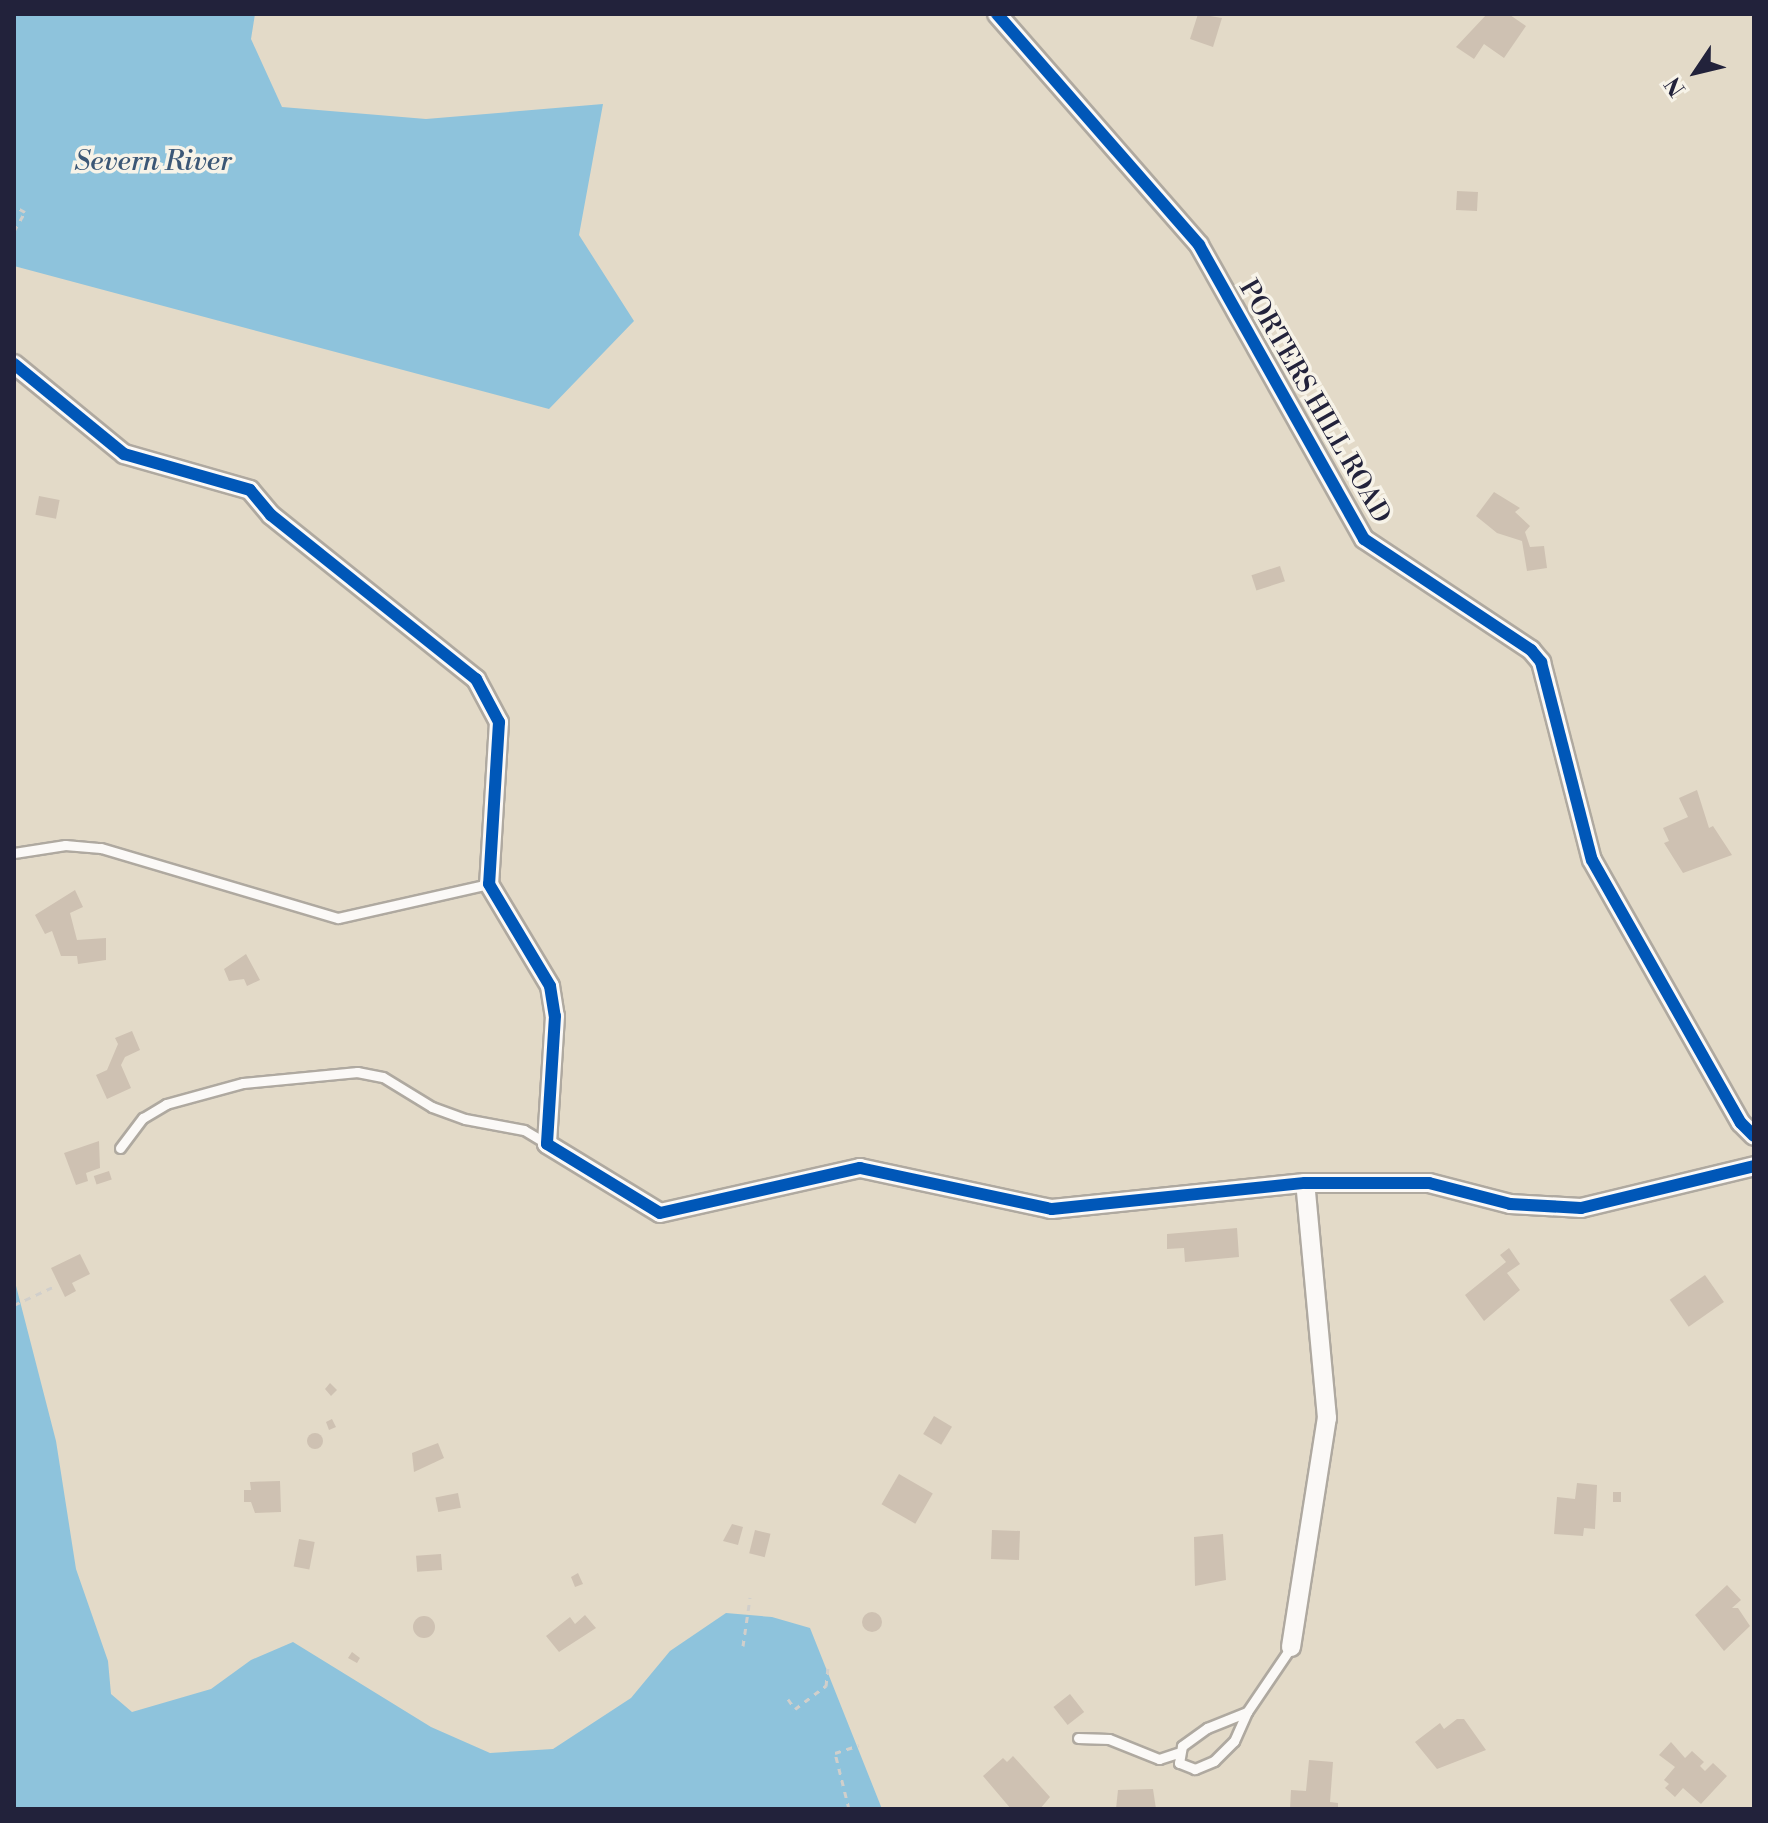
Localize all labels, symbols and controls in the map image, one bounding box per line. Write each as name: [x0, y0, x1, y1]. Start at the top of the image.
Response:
north arrow: [1656, 32, 1736, 112]
text: N: [1660, 71, 1692, 101]
water label: Severn River: [74, 145, 232, 179]
street label: PORTERS HILL ROAD: [1232, 275, 1396, 529]

